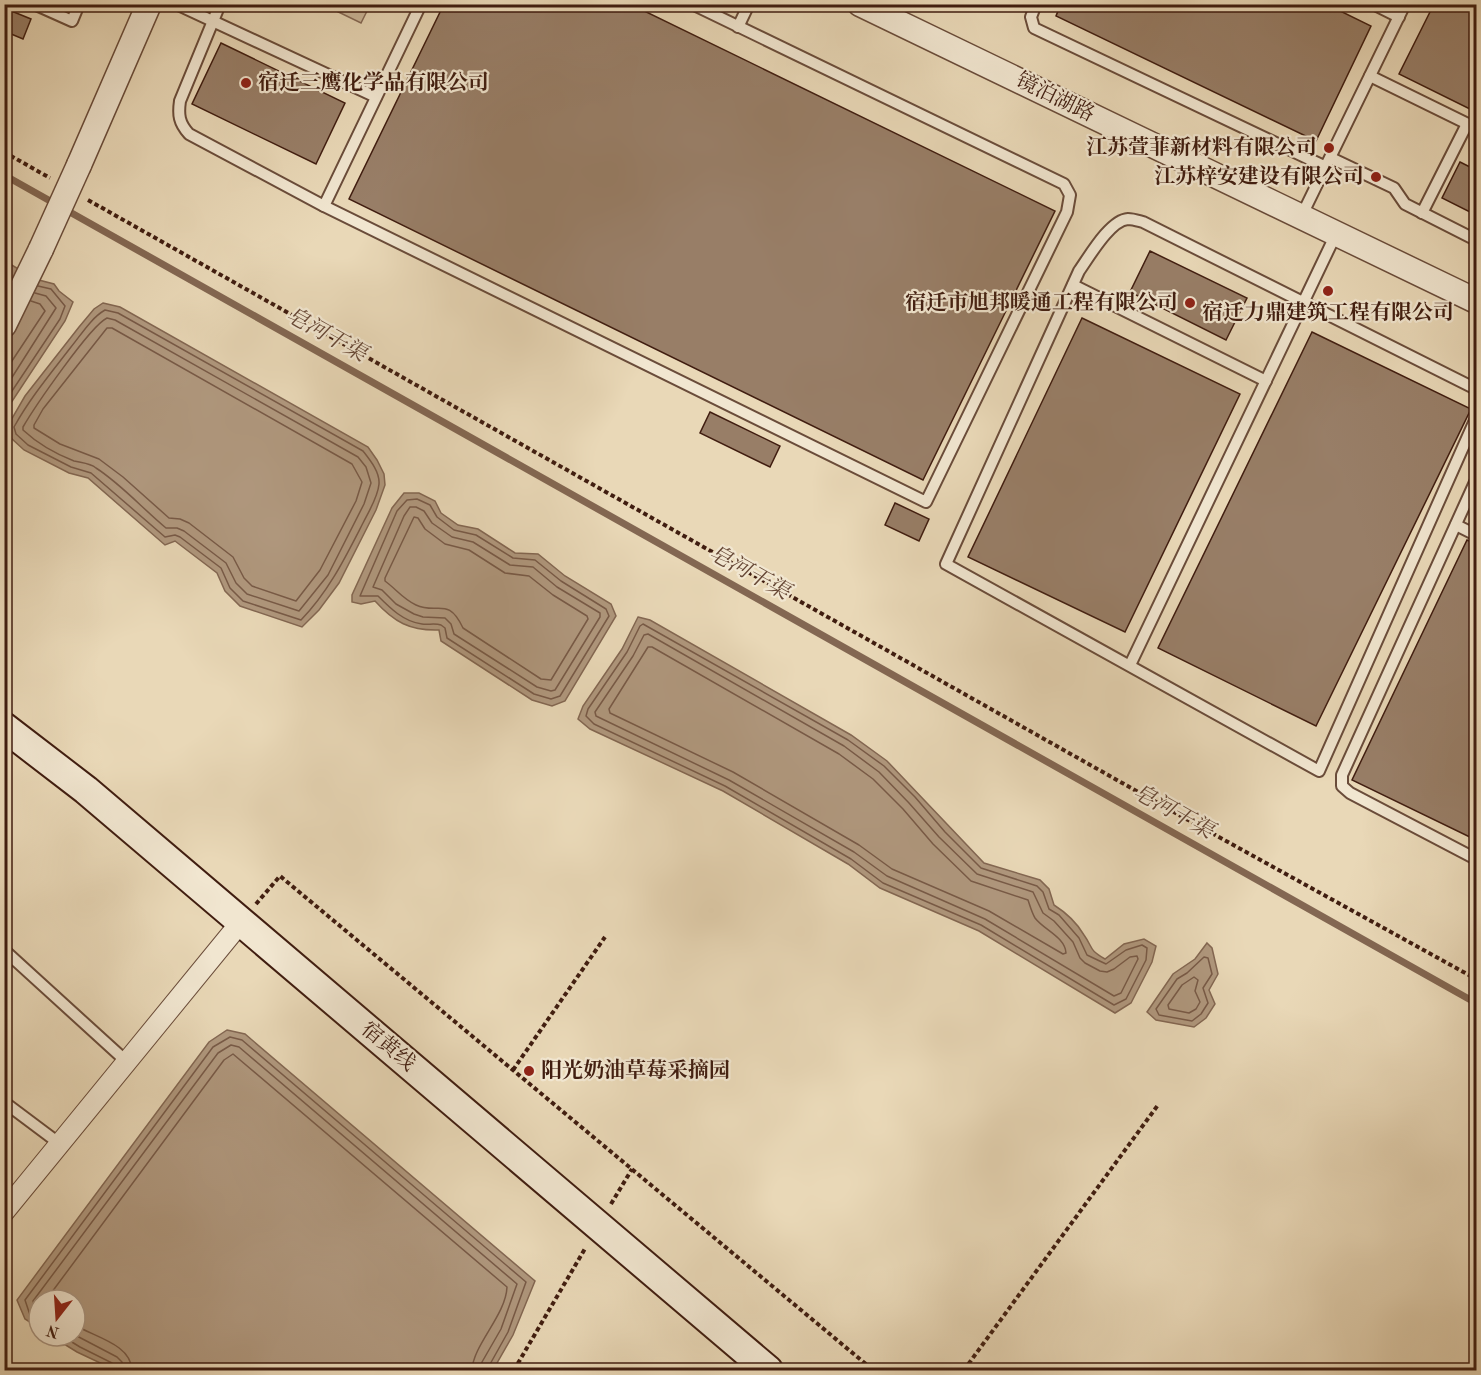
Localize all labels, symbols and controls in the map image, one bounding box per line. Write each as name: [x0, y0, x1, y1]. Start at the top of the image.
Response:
street label: 镜泊湖路: [1013, 68, 1098, 126]
place label: 宿迁三鹰化学品有限公司: [258, 70, 489, 94]
marker: 宿迁三鹰化学品有限公司: [239, 76, 253, 90]
place label: 江苏萱菲新材料有限公司: [1086, 135, 1317, 159]
marker: 江苏萱菲新材料有限公司: [1322, 141, 1336, 155]
place label: 江苏梓安建设有限公司: [1154, 164, 1364, 188]
marker: 江苏梓安建设有限公司: [1369, 170, 1383, 184]
marker: 宿迁力鼎建筑工程有限公司: [1321, 284, 1335, 298]
place label: 宿迁市旭邦暖通工程有限公司: [905, 290, 1178, 314]
marker: 宿迁市旭邦暖通工程有限公司: [1183, 296, 1197, 310]
place label: 宿迁力鼎建筑工程有限公司: [1202, 300, 1454, 324]
water label: 皂河干渠: [282, 302, 373, 367]
water label: 皂河干渠: [705, 540, 796, 605]
water label: 皂河干渠: [1129, 779, 1220, 844]
street label: 宿黄线: [357, 1017, 420, 1075]
place label: 阳光奶油草莓采摘园: [541, 1058, 730, 1082]
marker: 阳光奶油草莓采摘园: [522, 1064, 536, 1078]
north arrow: [27, 1288, 87, 1348]
text: N: [44, 1321, 61, 1340]

